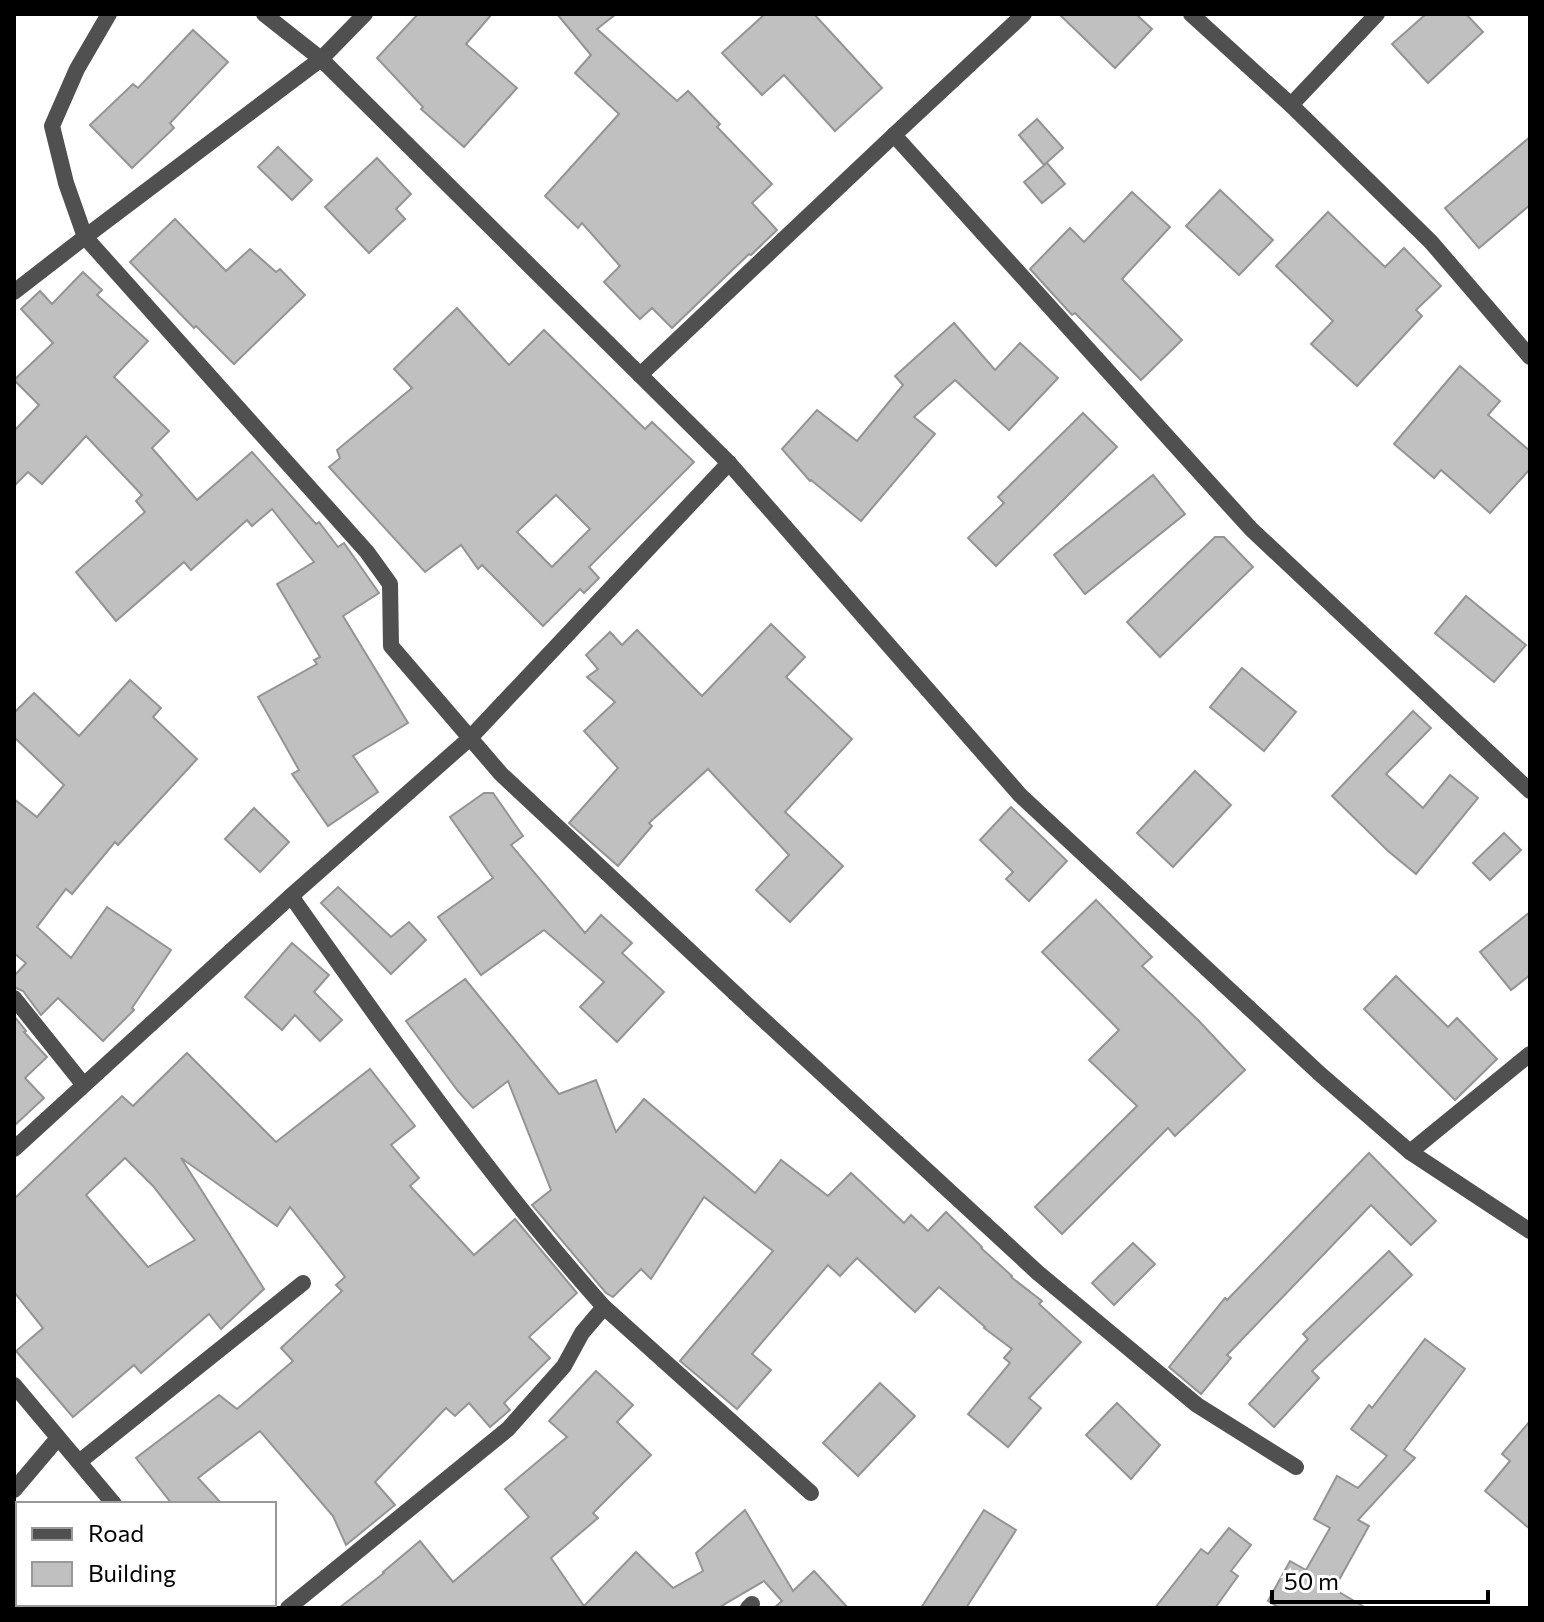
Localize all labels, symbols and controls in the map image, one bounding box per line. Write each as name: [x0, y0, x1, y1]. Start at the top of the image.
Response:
legend: [16, 1502, 276, 1606]
text: Road: [88, 1518, 144, 1547]
scale bar: [1272, 1554, 1488, 1604]
text: Building: [88, 1558, 176, 1587]
text: 50 m: [1284, 1566, 1339, 1595]

